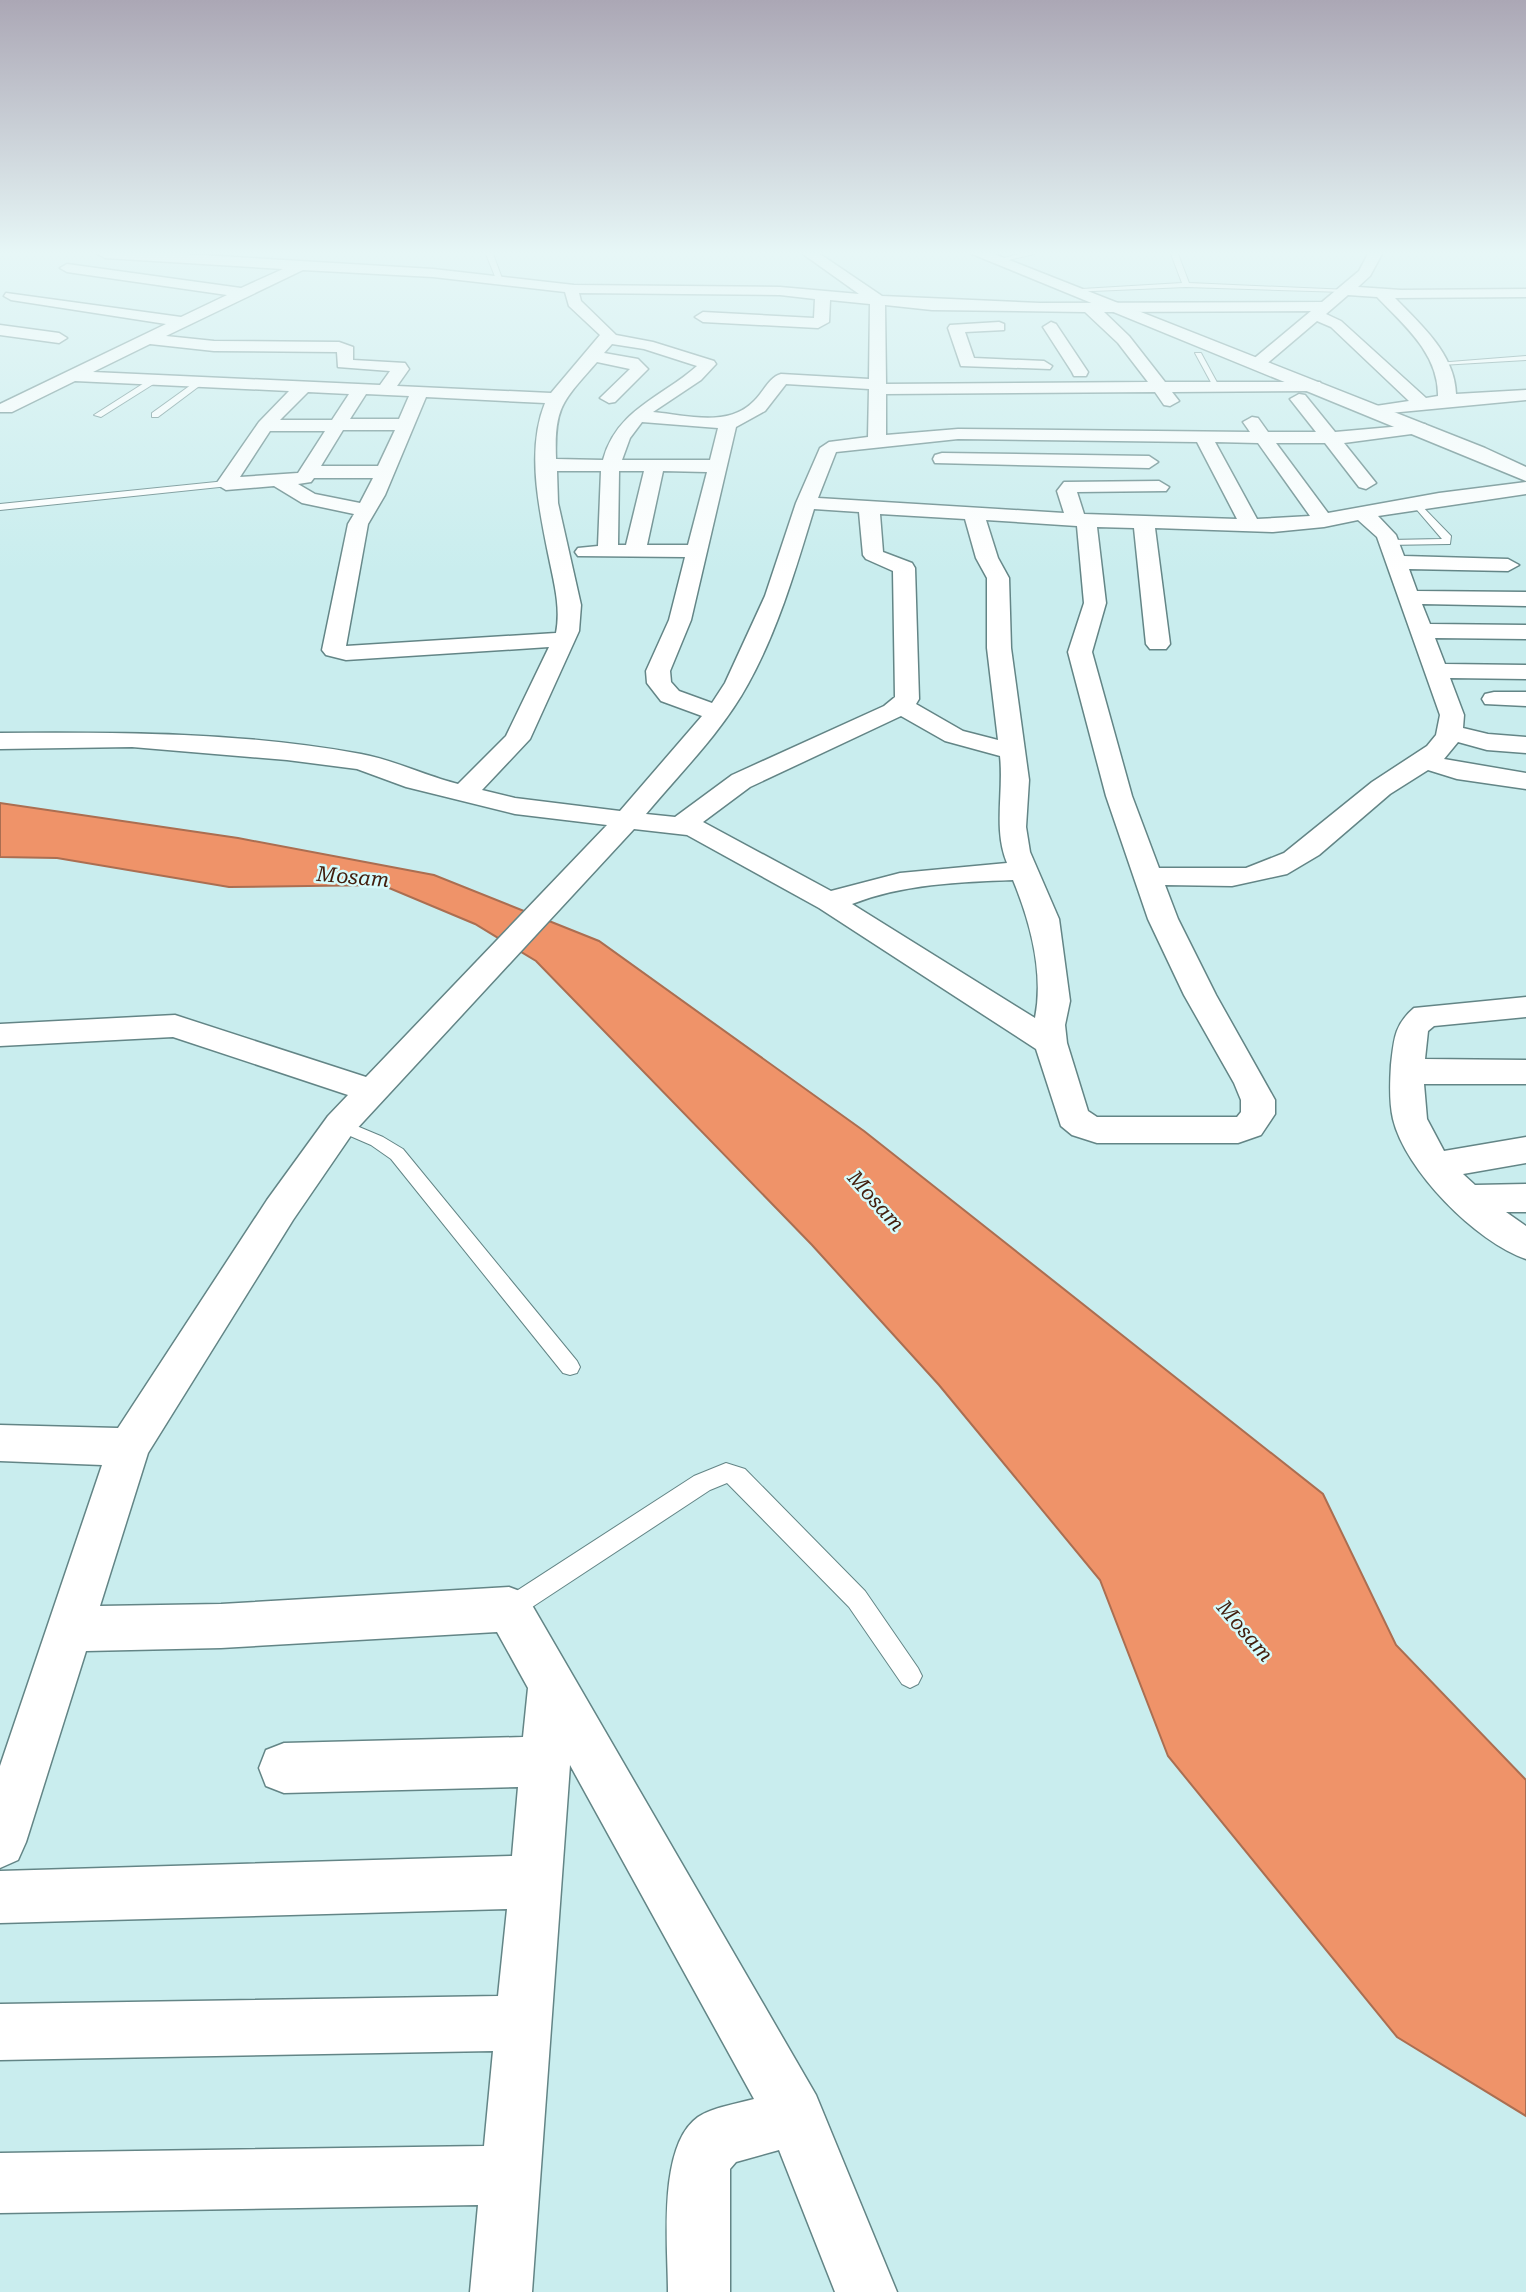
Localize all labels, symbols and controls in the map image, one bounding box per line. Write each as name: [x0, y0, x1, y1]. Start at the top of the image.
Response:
water label: Mosam: [315, 862, 390, 892]
water label: Mosam: [842, 1165, 909, 1236]
water label: Mosam: [1211, 1595, 1278, 1666]

